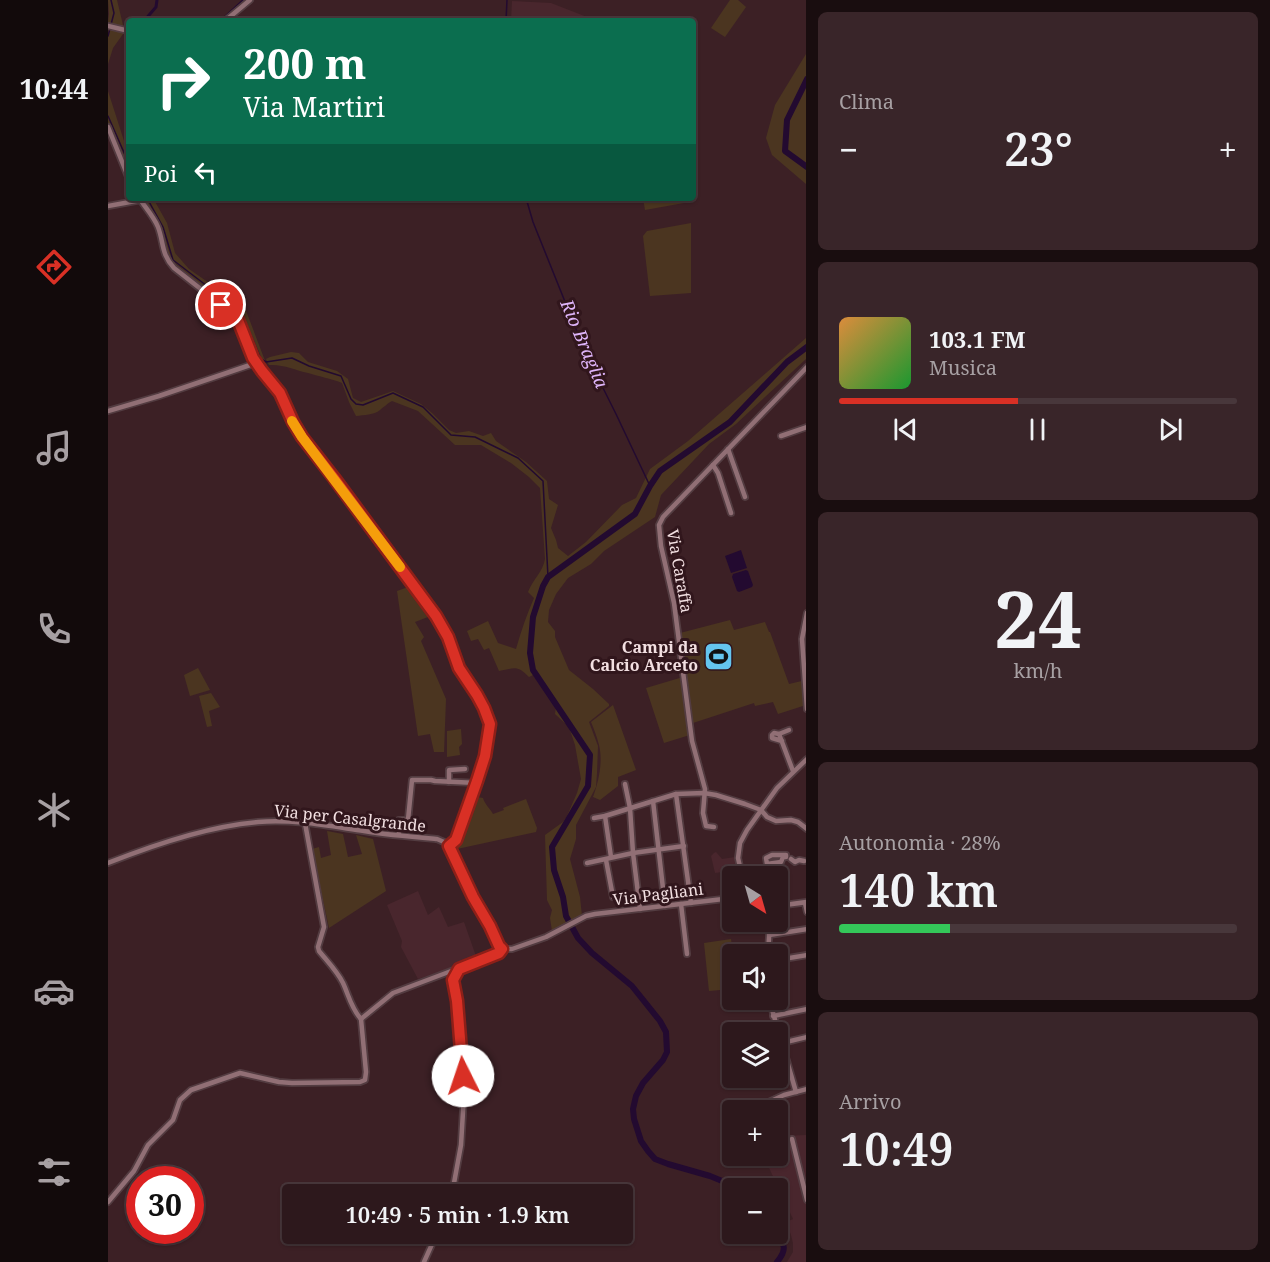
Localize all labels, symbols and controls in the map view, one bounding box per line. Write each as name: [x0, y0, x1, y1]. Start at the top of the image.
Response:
text: 200 m: [243, 34, 367, 91]
icon: right: [144, 42, 222, 120]
text: 10:44: [19, 70, 89, 107]
text: Via Martiri: [243, 88, 385, 125]
text: Clima: [839, 88, 894, 115]
text: 23°: [1004, 118, 1073, 179]
text: −: [839, 127, 858, 172]
text: +: [1219, 127, 1237, 172]
icon: left: [189, 156, 222, 189]
text: Poi: [144, 158, 177, 188]
icon: directions: [33, 246, 75, 288]
pin: [195, 279, 246, 330]
icon: arrive: [204, 288, 237, 321]
water label: Rio Braglia: [555, 295, 615, 392]
text: 103.1 FM: [929, 324, 1026, 354]
text: Musica: [929, 354, 997, 381]
icon: previous: [889, 413, 922, 446]
icon: pause: [1021, 413, 1054, 446]
icon: next: [1154, 413, 1187, 446]
icon: music: [33, 427, 75, 469]
street label: Via Caraffa: [662, 527, 698, 615]
text: 24: [994, 565, 1082, 671]
icon: phone: [33, 608, 75, 650]
place label: Campi da Calcio Arceto: [590, 636, 698, 676]
sports icon: Campi da Calcio Arceto: [703, 640, 735, 672]
text: km/h: [1013, 657, 1063, 684]
icon: climate: [33, 789, 75, 831]
street label: Via per Casalgrande: [273, 799, 427, 837]
text: Autonomia · 28%: [839, 829, 1001, 856]
text: 140 km: [839, 859, 998, 920]
north arrow: [722, 866, 788, 932]
map controls: [722, 866, 788, 1244]
street label: Via Pagliani: [612, 878, 704, 910]
button: sound: [722, 944, 788, 1010]
icon: car: [33, 970, 75, 1012]
button: layers: [722, 1022, 788, 1088]
position arrow: [431, 1044, 495, 1108]
text: Arrivo: [839, 1088, 901, 1115]
button: +: [722, 1100, 788, 1166]
text: 10:49: [839, 1118, 954, 1179]
icon: filters: [33, 1151, 75, 1193]
speed limit sign: 30: [126, 1166, 204, 1244]
button: −: [722, 1178, 788, 1244]
text: 10:49 · 5 min · 1.9 km: [345, 1199, 570, 1229]

